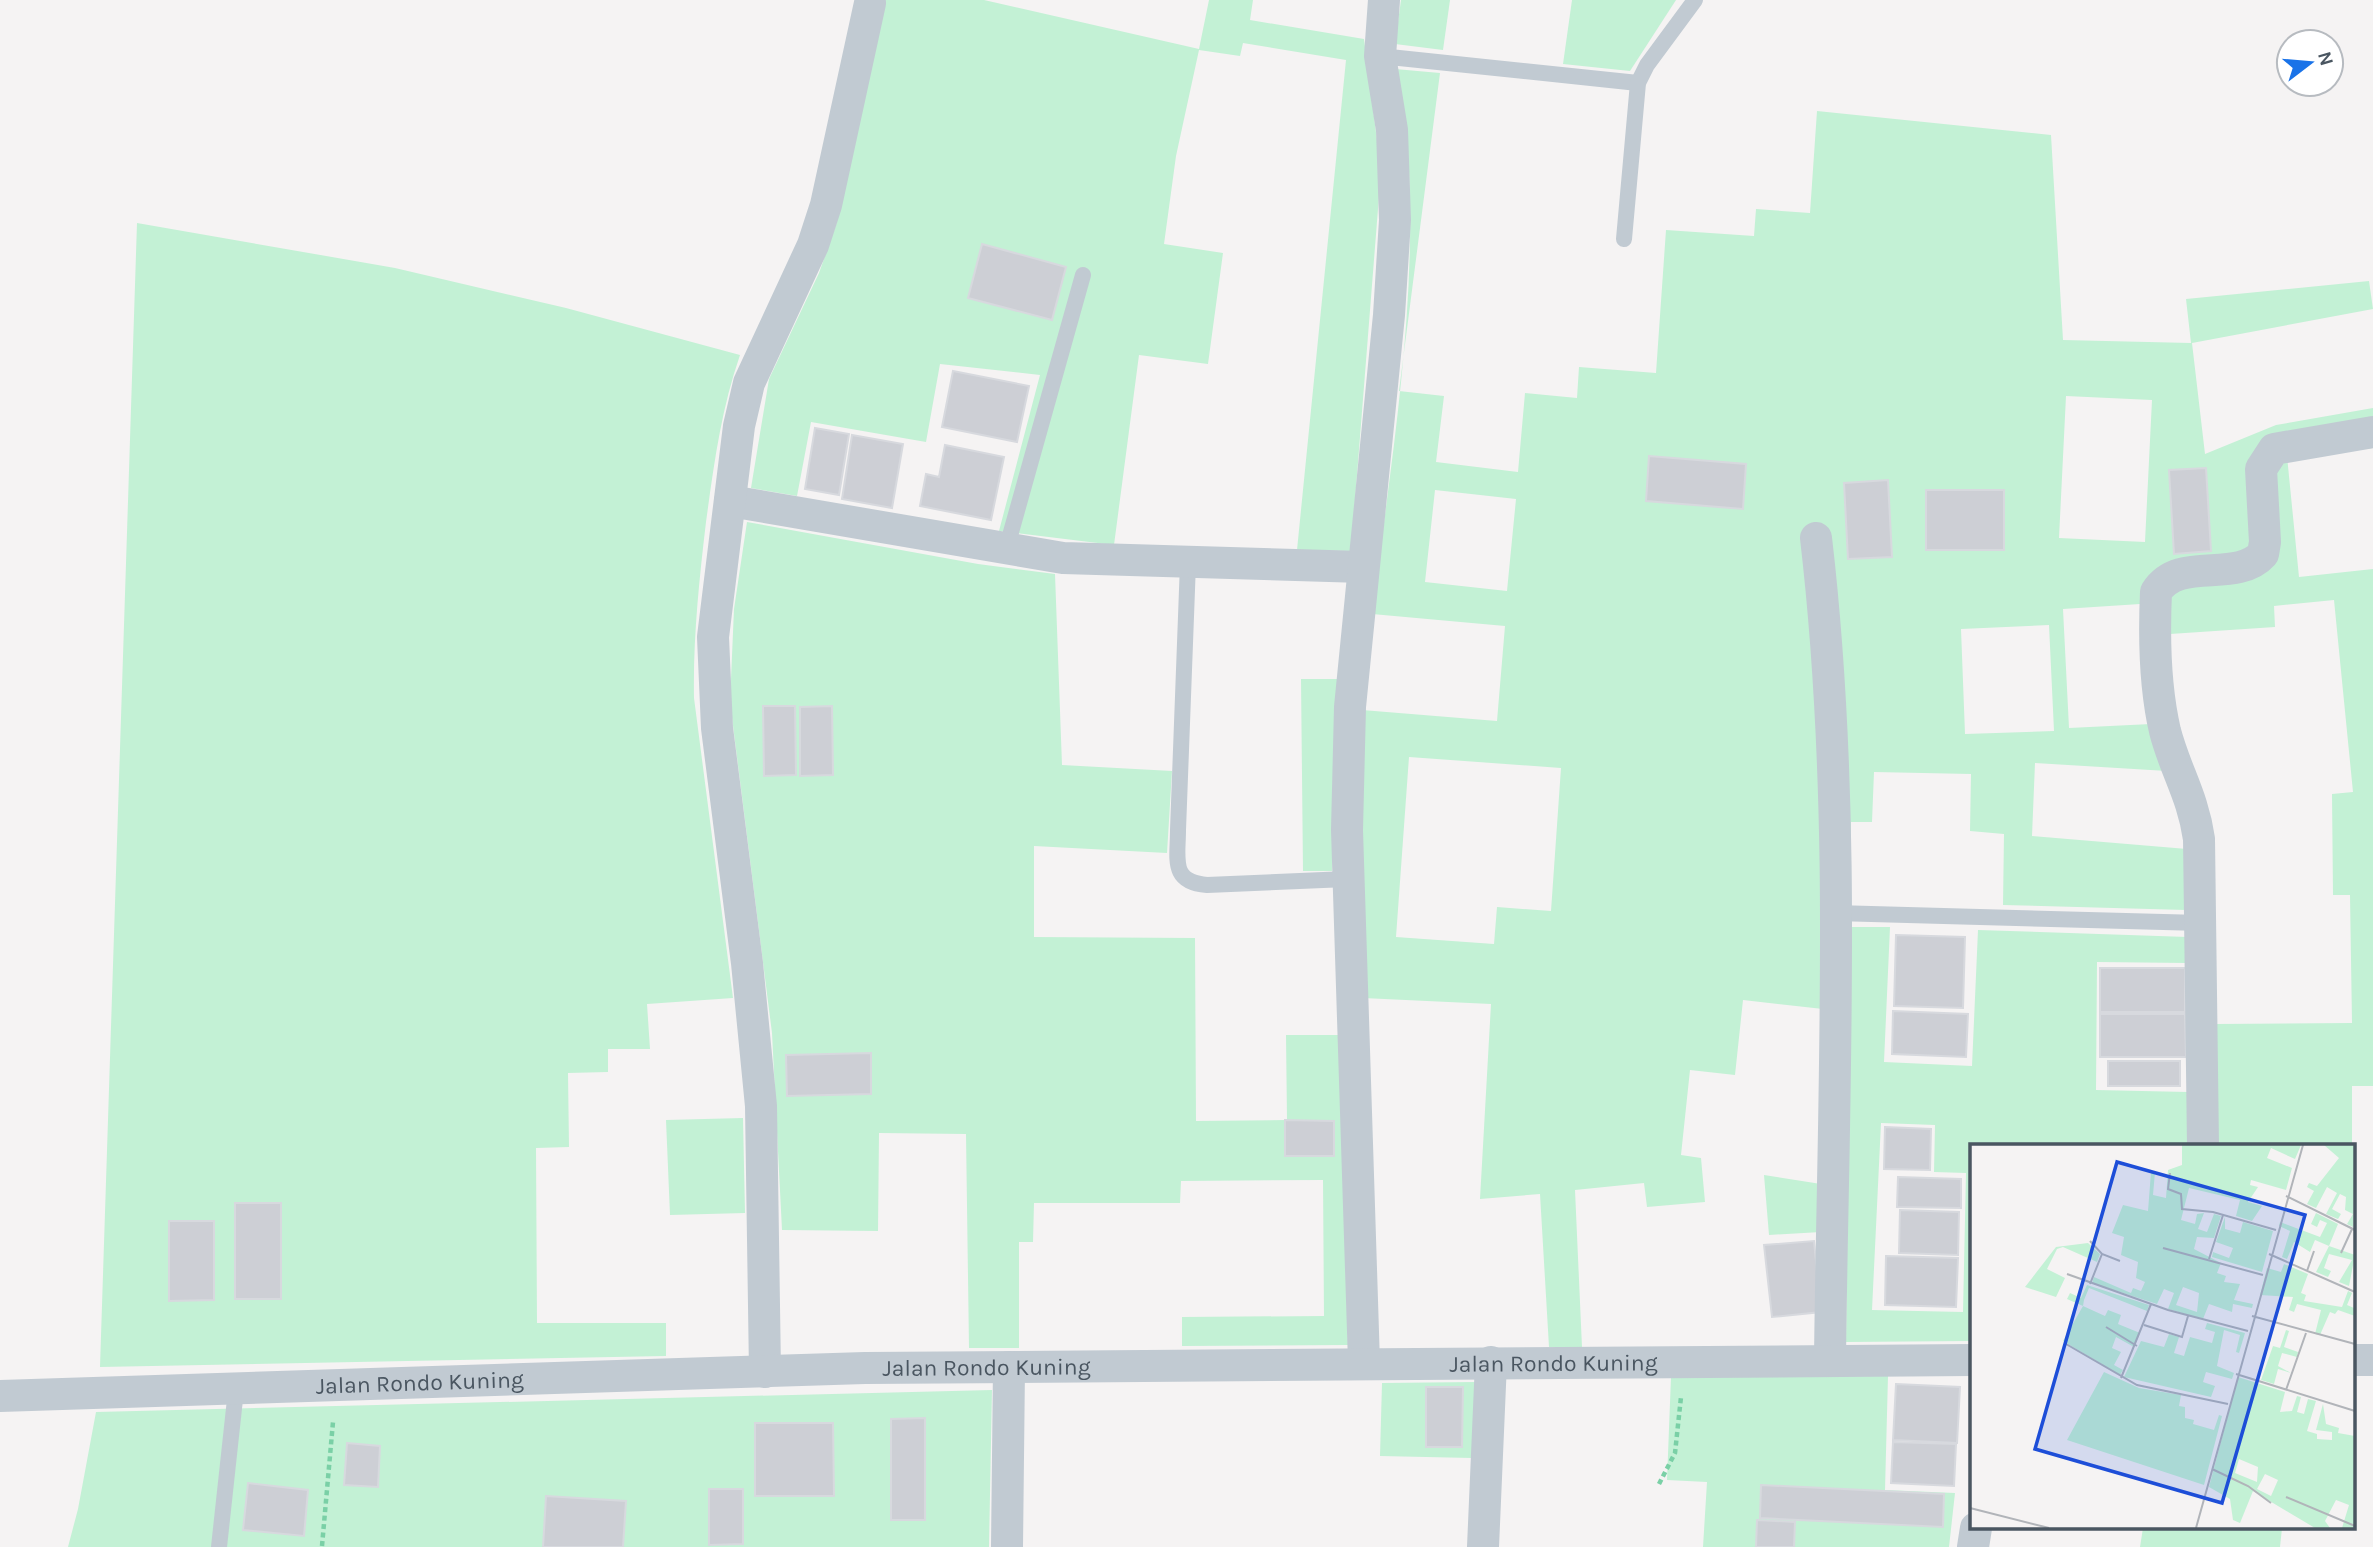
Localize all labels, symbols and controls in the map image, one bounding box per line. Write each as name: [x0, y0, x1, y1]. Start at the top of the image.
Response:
north arrow: [2275, 28, 2345, 98]
text: N: [2313, 49, 2338, 68]
inset map: [1970, 1144, 2356, 1530]
street label: Jalan Rondo Kuning: [1449, 1349, 1658, 1377]
street label: Jalan Rondo Kuning: [882, 1353, 1091, 1381]
street label: Jalan Rondo Kuning: [315, 1366, 524, 1399]

